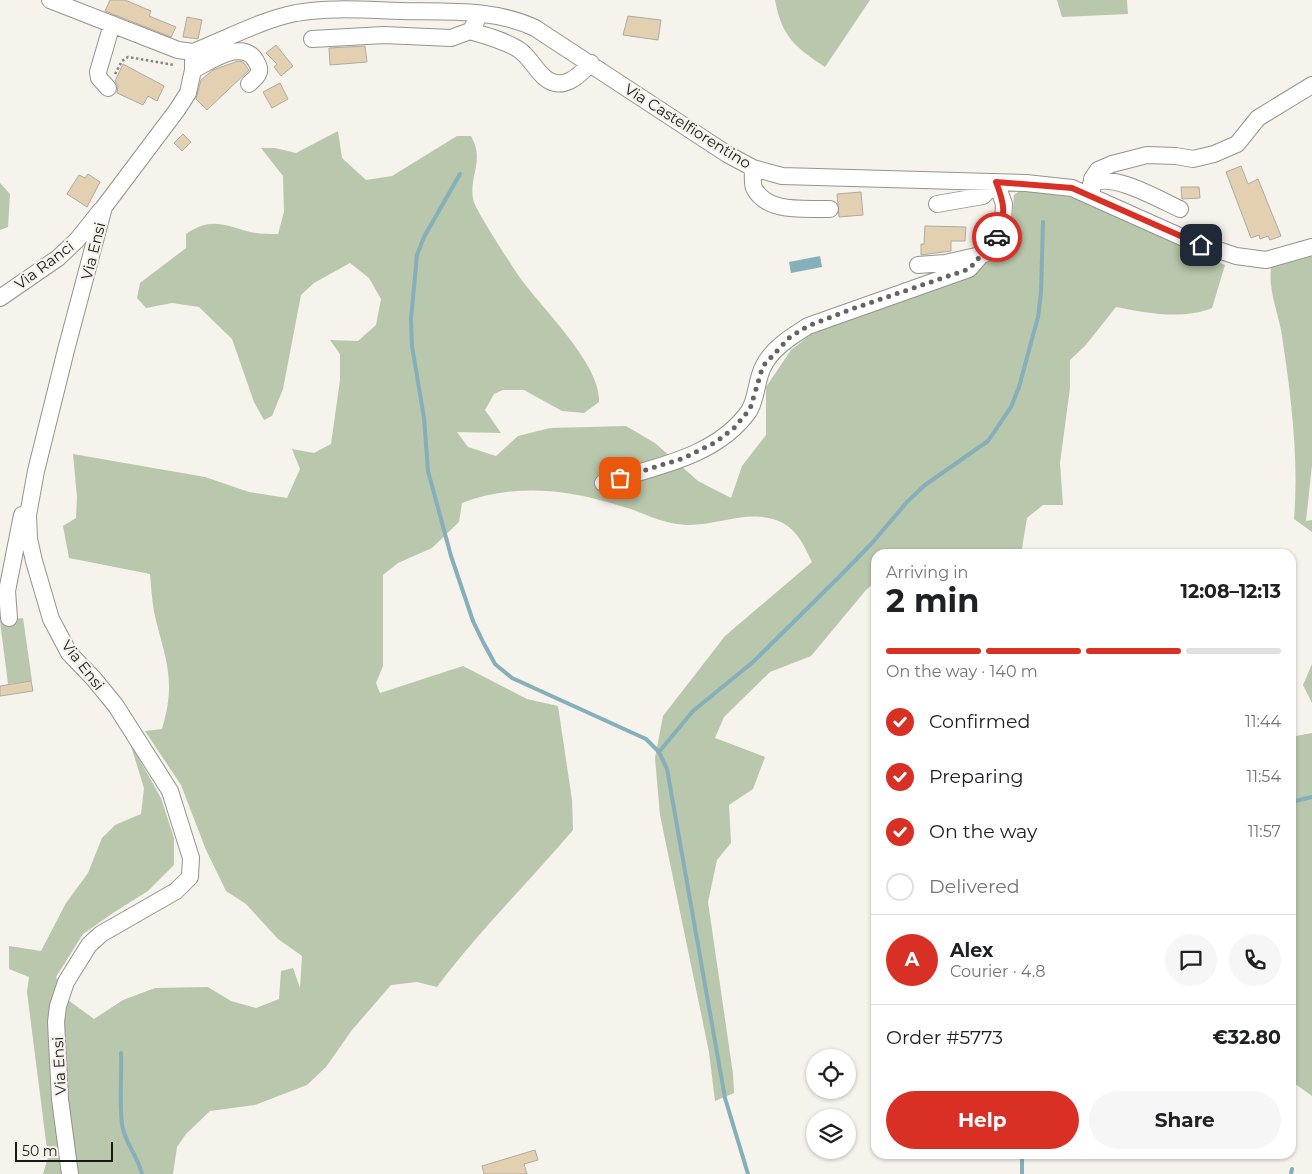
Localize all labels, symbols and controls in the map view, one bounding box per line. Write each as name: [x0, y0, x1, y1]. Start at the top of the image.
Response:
street label: Via Castelfiorentino: [621, 79, 755, 173]
courier: [972, 212, 1022, 262]
street label: Via Ensi: [77, 220, 109, 282]
icon: car: [983, 223, 1011, 251]
pin: [1180, 224, 1222, 266]
icon: home: [1187, 231, 1215, 259]
street label: Via Ranci: [11, 237, 77, 293]
pin: [599, 457, 641, 499]
icon: bag: [606, 464, 634, 492]
text: Arriving in: [886, 563, 968, 582]
text: 12:08–12:13: [1180, 580, 1281, 603]
text: 2 min: [886, 581, 979, 620]
street label: Via Ensi: [57, 636, 109, 694]
text: On the way · 140 m: [886, 662, 1038, 681]
icon: check: [886, 708, 914, 736]
text: Confirmed: [929, 710, 1030, 733]
text: 11:44: [1245, 712, 1281, 731]
icon: check: [886, 763, 914, 791]
text: Preparing: [929, 765, 1024, 788]
text: 11:54: [1246, 767, 1281, 786]
icon: check: [886, 818, 914, 846]
text: On the way: [929, 820, 1037, 843]
text: 11:57: [1248, 822, 1281, 841]
text: Delivered: [929, 875, 1020, 898]
button: chat: [1165, 934, 1217, 986]
button: phone: [1229, 934, 1281, 986]
text: Alex: [950, 939, 993, 962]
text: A: [905, 948, 919, 971]
text: Courier · 4.8: [950, 962, 1046, 981]
text: Order #5773: [886, 1026, 1003, 1049]
text: €32.80: [1212, 1026, 1281, 1049]
street label: Via Ensi: [48, 1036, 70, 1096]
map controls: [806, 1049, 856, 1159]
button: locate: [806, 1049, 856, 1099]
button: Help: [886, 1091, 1079, 1149]
button: Share: [1089, 1091, 1281, 1149]
button: layers: [806, 1109, 856, 1159]
scale bar: [15, 1139, 112, 1162]
text: 50 m: [22, 1142, 58, 1160]

